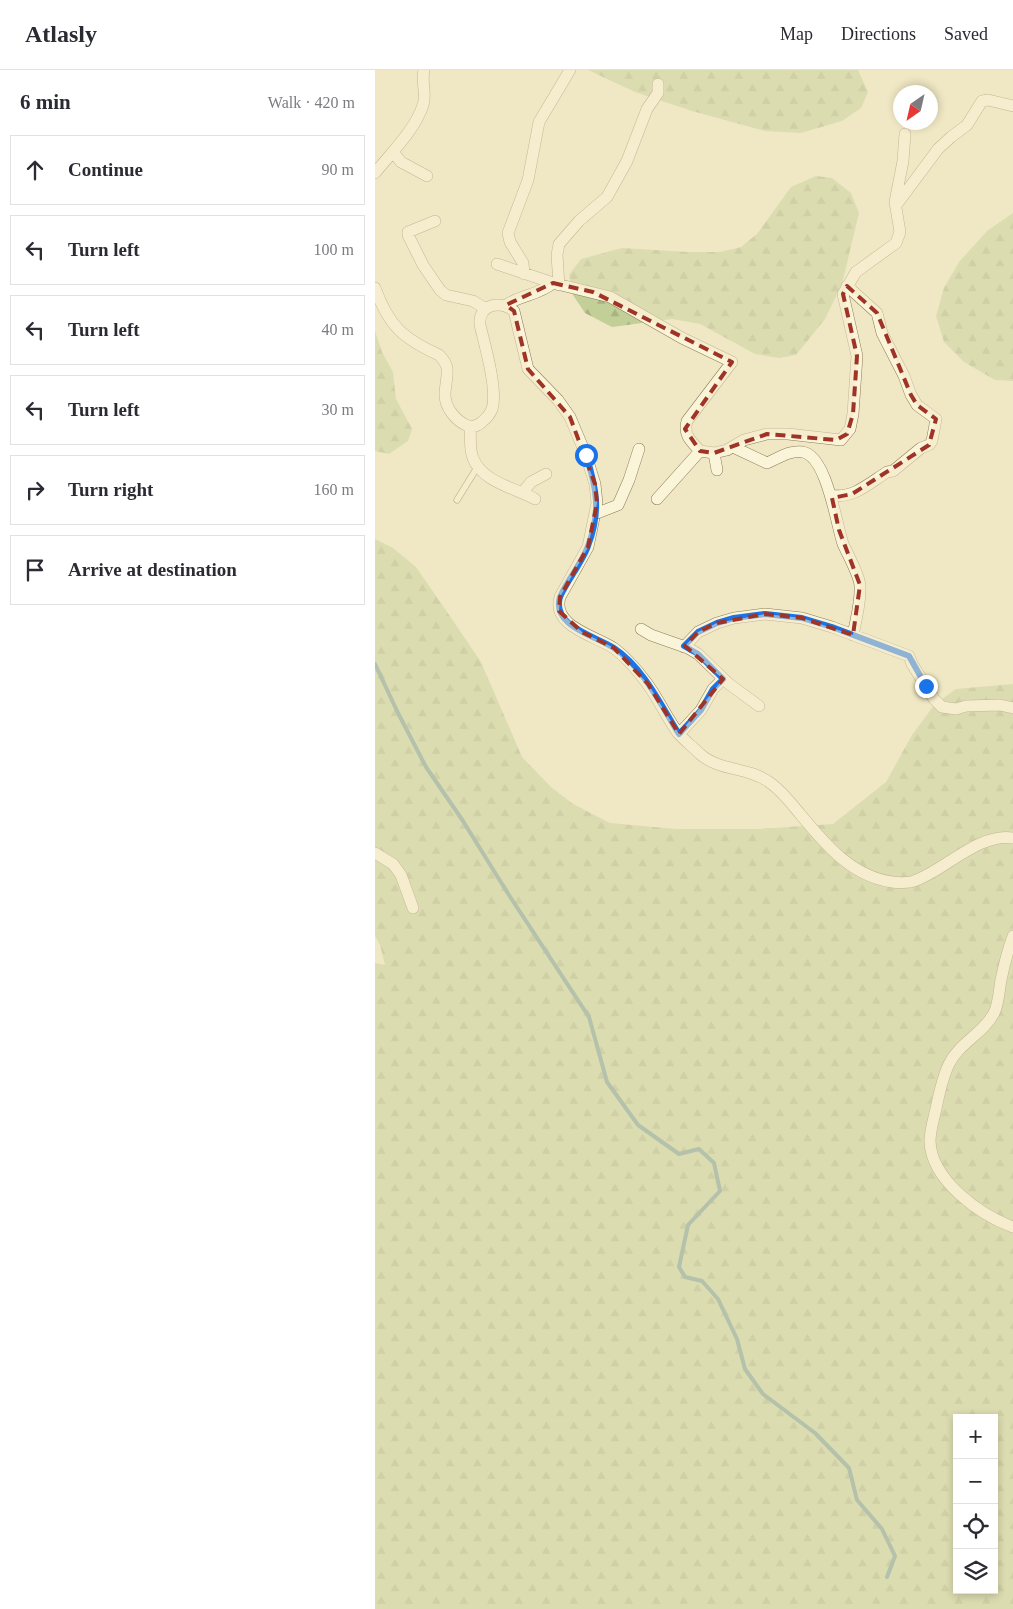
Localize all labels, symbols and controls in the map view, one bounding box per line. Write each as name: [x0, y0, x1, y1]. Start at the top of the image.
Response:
text: Atlasly: [25, 21, 97, 47]
text: Map: [780, 24, 813, 44]
text: Directions: [841, 24, 916, 44]
text: Saved: [944, 24, 988, 44]
north arrow: [893, 85, 938, 130]
text: 6 min: [20, 90, 71, 114]
text: Walk · 420 m: [268, 94, 355, 111]
icon: ahead: [21, 156, 49, 184]
text: Continue: [68, 159, 143, 180]
text: 90 m: [322, 161, 354, 178]
icon: left: [21, 236, 49, 264]
text: Turn left: [68, 239, 140, 260]
text: 100 m: [314, 241, 354, 258]
icon: left: [21, 316, 49, 344]
text: Turn left: [68, 319, 140, 340]
text: 40 m: [322, 321, 354, 338]
icon: left: [21, 396, 49, 424]
text: Turn left: [68, 399, 140, 420]
text: 30 m: [322, 401, 354, 418]
route start: [575, 444, 598, 467]
icon: right: [21, 476, 49, 504]
text: Turn right: [68, 479, 153, 500]
text: 160 m: [314, 481, 354, 498]
icon: arrive: [21, 556, 49, 584]
text: Arrive at destination: [68, 559, 237, 580]
route end: [915, 675, 938, 698]
map controls: [953, 1414, 998, 1594]
button: +: [953, 1414, 998, 1459]
button: −: [953, 1459, 998, 1504]
button: locate: [953, 1504, 998, 1549]
button: layers: [953, 1549, 998, 1594]

